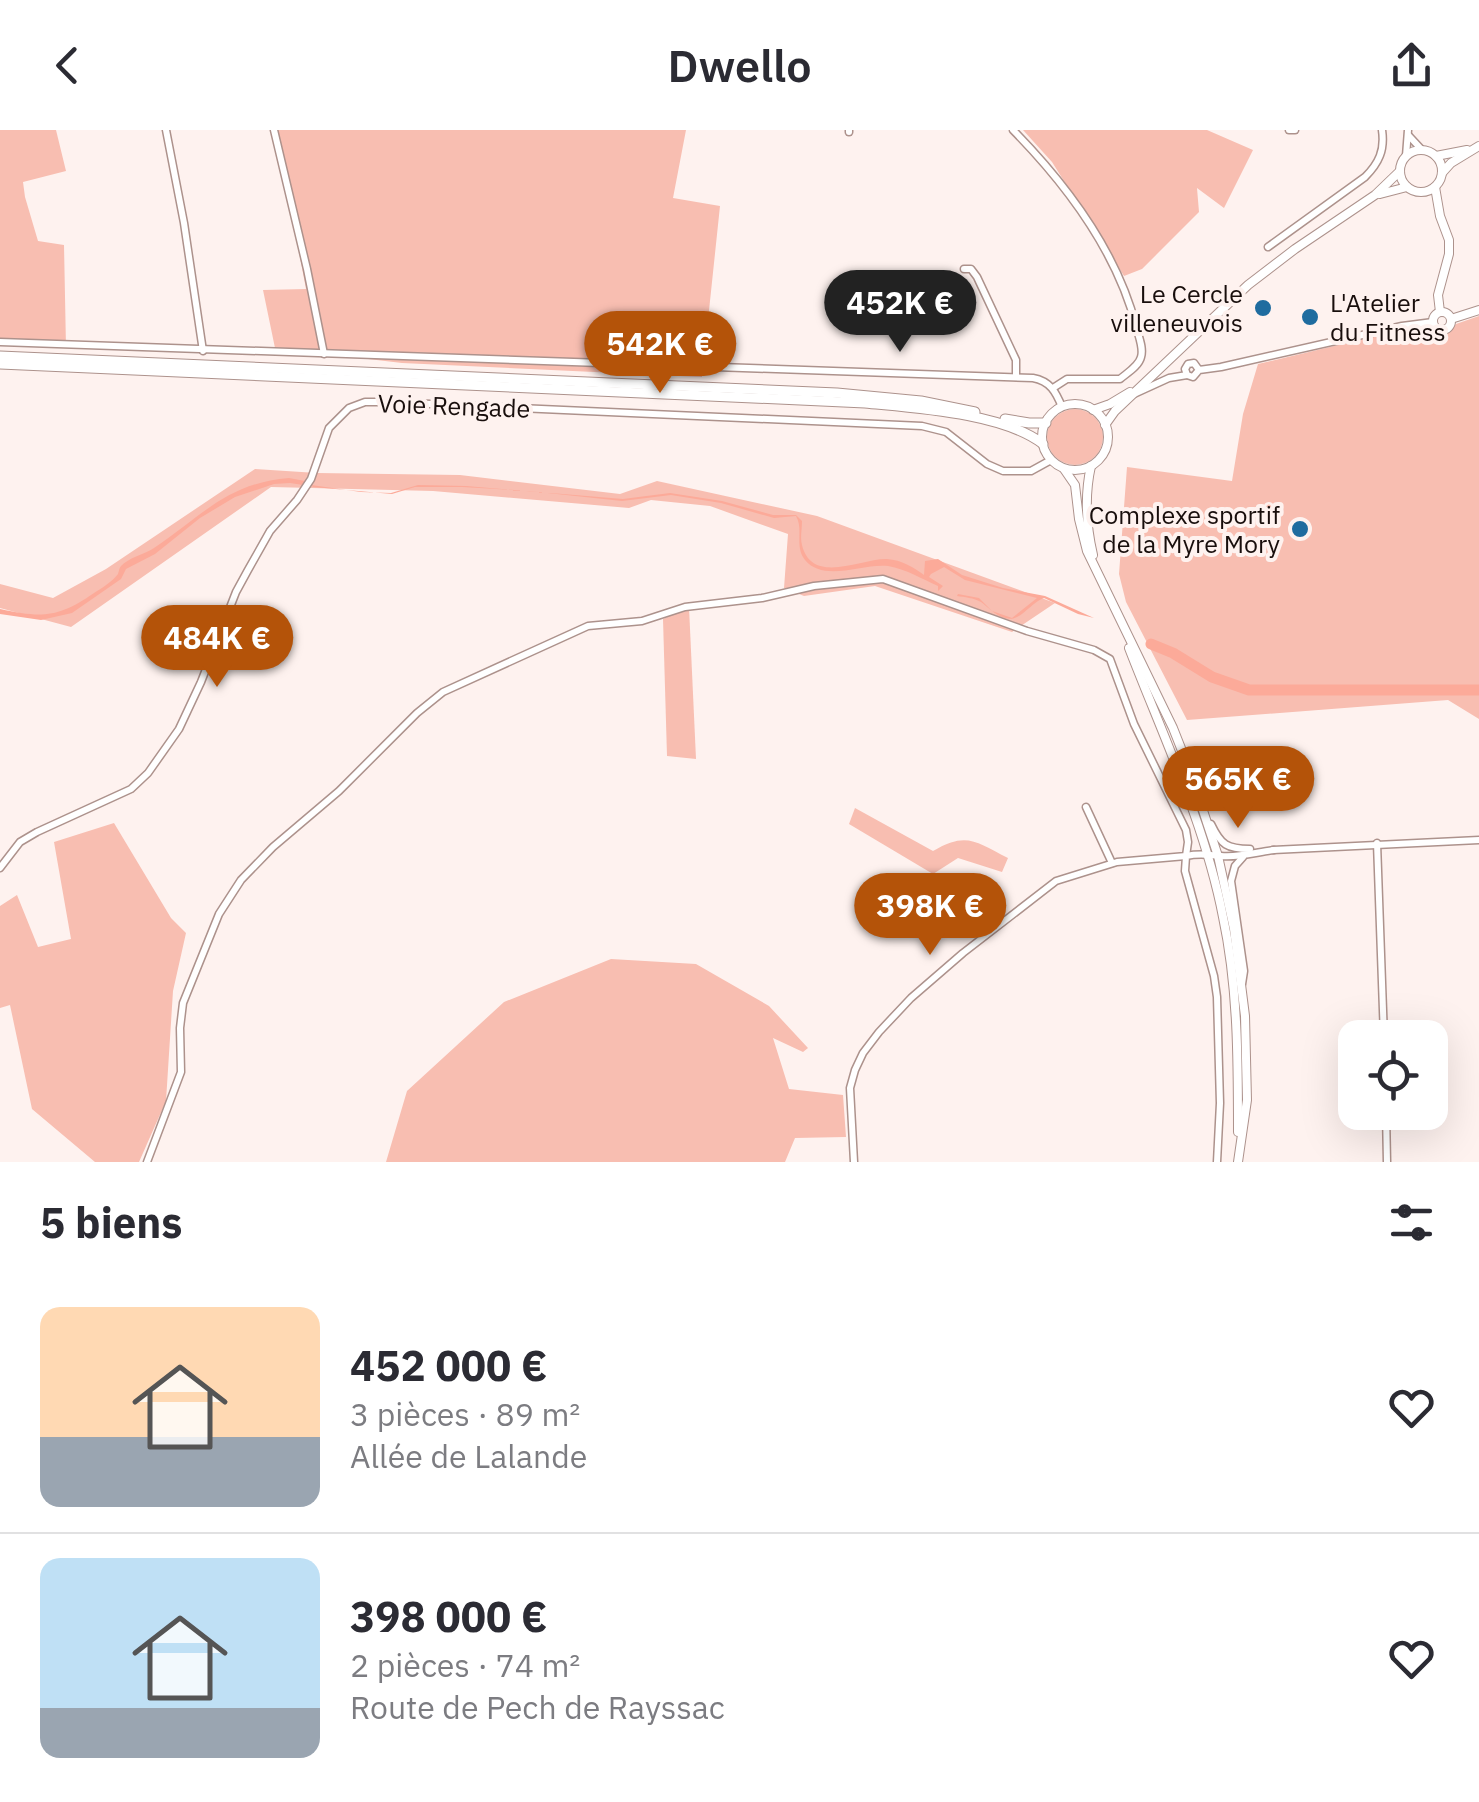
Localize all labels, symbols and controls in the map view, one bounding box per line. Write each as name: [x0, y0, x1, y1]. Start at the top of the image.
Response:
text: Dwello: [667, 36, 812, 94]
icon: back: [40, 38, 95, 93]
icon: share: [1384, 38, 1439, 93]
pin: 452K €: [819, 270, 981, 355]
place label: Le Cercle villeneuvois: [1111, 277, 1243, 339]
text: 452K €: [846, 281, 954, 323]
place label: L'Atelier du Fitness: [1330, 286, 1446, 348]
marker: Le Cercle villeneuvois: [1252, 297, 1274, 319]
marker: L'Atelier du Fitness: [1299, 306, 1321, 328]
pin: 542K €: [579, 311, 741, 396]
text: 542K €: [606, 322, 714, 364]
street label: Voie Rengade: [377, 386, 531, 425]
place label: Complexe sportif de la Myre Mory: [1089, 498, 1281, 560]
marker: Complexe sportif de la Myre Mory: [1289, 518, 1311, 540]
pin: 484K €: [136, 605, 298, 690]
text: 484K €: [163, 616, 271, 658]
pin: 565K €: [1157, 746, 1319, 831]
text: 565K €: [1184, 757, 1292, 799]
pin: 398K €: [849, 873, 1011, 958]
text: 398K €: [876, 884, 984, 926]
map controls: [1338, 1020, 1448, 1130]
button: locate: [1338, 1020, 1448, 1130]
text: 5 biens: [40, 1195, 182, 1250]
icon: filters: [1384, 1195, 1439, 1250]
text: 452 000 €: [350, 1338, 547, 1393]
icon: home: [120, 1347, 240, 1467]
icon: heart: [1384, 1380, 1439, 1435]
text: 3 pièces · 89 m²: [350, 1393, 580, 1435]
text: Allée de Lalande: [350, 1435, 587, 1477]
text: 398 000 €: [350, 1589, 547, 1644]
icon: home: [120, 1598, 240, 1718]
icon: heart: [1384, 1631, 1439, 1686]
text: 2 pièces · 74 m²: [350, 1644, 580, 1686]
text: Route de Pech de Rayssac: [350, 1686, 725, 1728]

